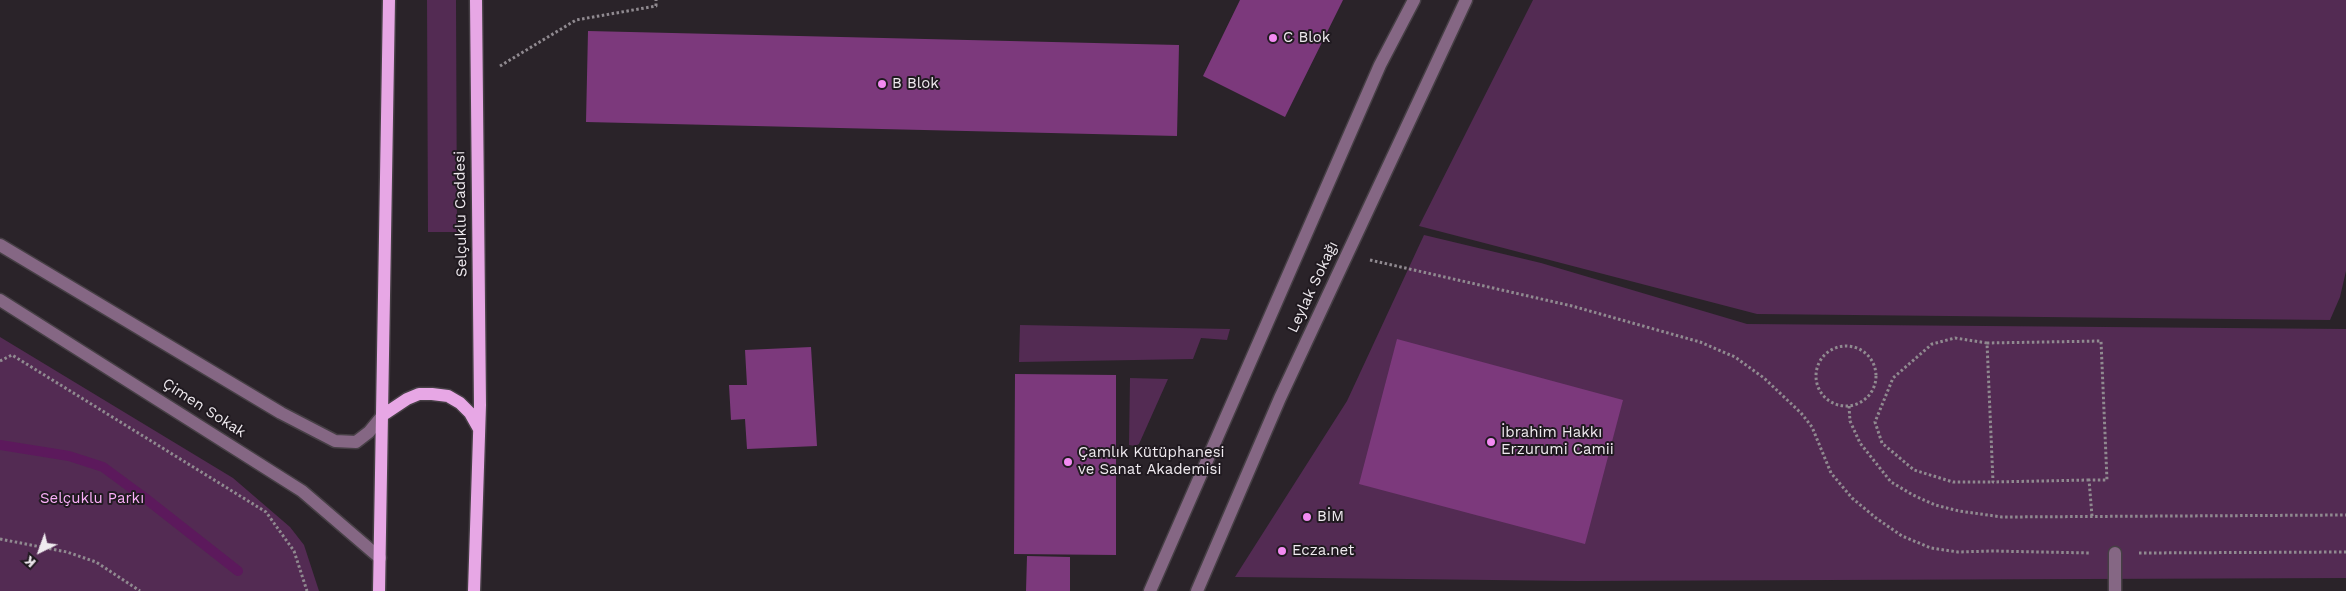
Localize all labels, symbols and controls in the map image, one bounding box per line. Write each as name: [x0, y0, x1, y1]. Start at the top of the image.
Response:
place label: C Blok: [1283, 29, 1330, 47]
marker: C Blok: [1267, 32, 1279, 44]
place label: B Blok: [892, 75, 939, 93]
marker: B Blok: [876, 78, 888, 90]
street label: Selçuklu Caddesi: [451, 151, 471, 277]
street label: Leylak Sokağı: [1284, 238, 1342, 336]
street label: Çimen Sokak: [159, 374, 249, 442]
place label: İbrahim Hakkı Erzurumi Camii: [1501, 424, 1614, 459]
marker: İbrahim Hakkı Erzurumi Camii: [1485, 436, 1497, 448]
place label: Çamlık Kütüphanesi ve Sanat Akademisi: [1078, 444, 1225, 479]
marker: Çamlık Kütüphanesi ve Sanat Akademisi: [1062, 456, 1074, 468]
park label: Selçuklu Parkı: [40, 490, 144, 508]
place label: BİM: [1317, 508, 1344, 526]
marker: BİM: [1301, 511, 1313, 523]
north arrow: [15, 526, 65, 576]
place label: Ecza.net: [1292, 542, 1354, 560]
marker: Ecza.net: [1276, 545, 1288, 557]
text: K: [21, 553, 39, 571]

